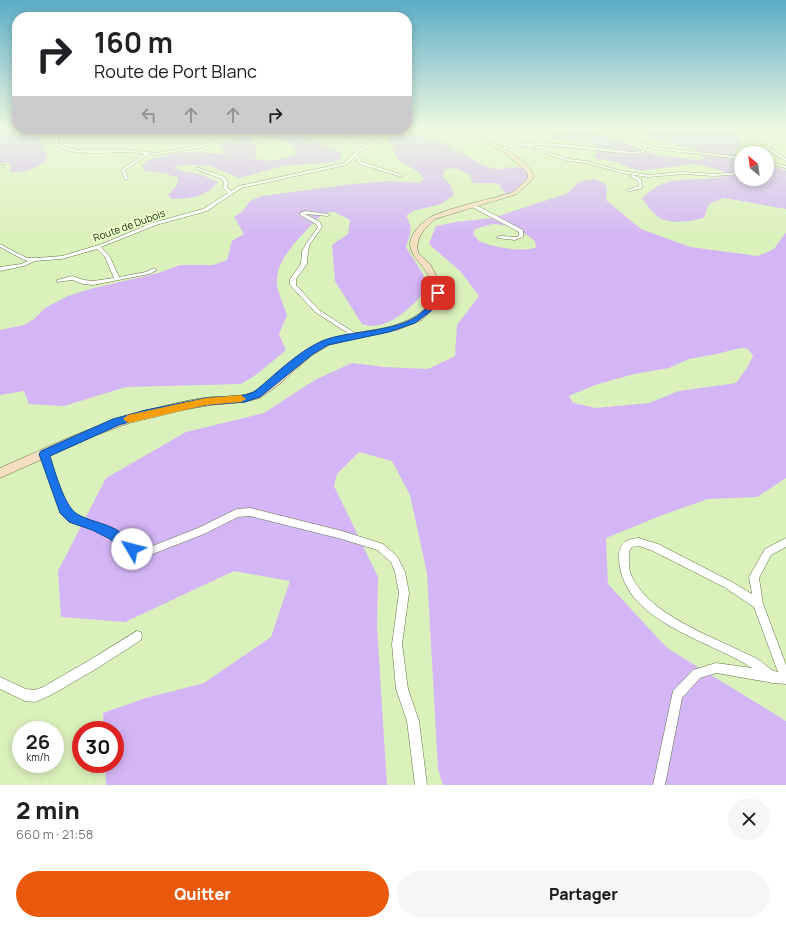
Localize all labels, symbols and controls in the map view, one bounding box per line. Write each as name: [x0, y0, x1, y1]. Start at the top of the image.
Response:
text: 160 m: [94, 23, 173, 61]
icon: right: [28, 28, 80, 80]
text: Route de Port Blanc: [94, 59, 257, 83]
icon: left: [138, 104, 160, 126]
icon: ahead: [180, 104, 202, 126]
icon: ahead: [222, 104, 244, 126]
icon: right: [264, 104, 286, 126]
north arrow: [734, 146, 774, 186]
map controls: [734, 146, 774, 186]
street label: Route de Dubois: [91, 205, 167, 245]
pin: [421, 276, 455, 310]
icon: arrive: [427, 282, 449, 304]
position arrow: [111, 528, 153, 570]
speed limit sign: 30: [72, 721, 124, 773]
text: 26: [26, 728, 50, 755]
text: km/h: [26, 750, 50, 764]
text: 2 min: [16, 793, 80, 826]
button: close: [728, 798, 770, 840]
text: 660 m · 21:58: [16, 825, 93, 843]
button: Quitter: [16, 871, 389, 917]
button: Partager: [397, 871, 770, 917]

